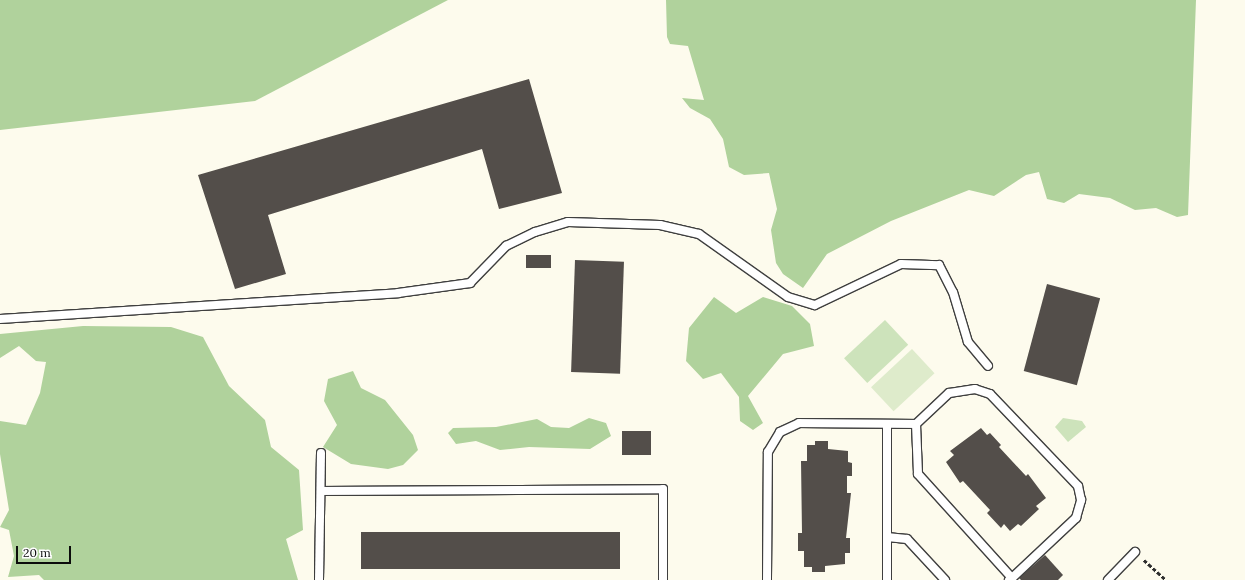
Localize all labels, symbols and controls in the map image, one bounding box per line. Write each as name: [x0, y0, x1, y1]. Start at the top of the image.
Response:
scale bar: [18, 538, 73, 564]
text: 20 m: [23, 545, 51, 560]

